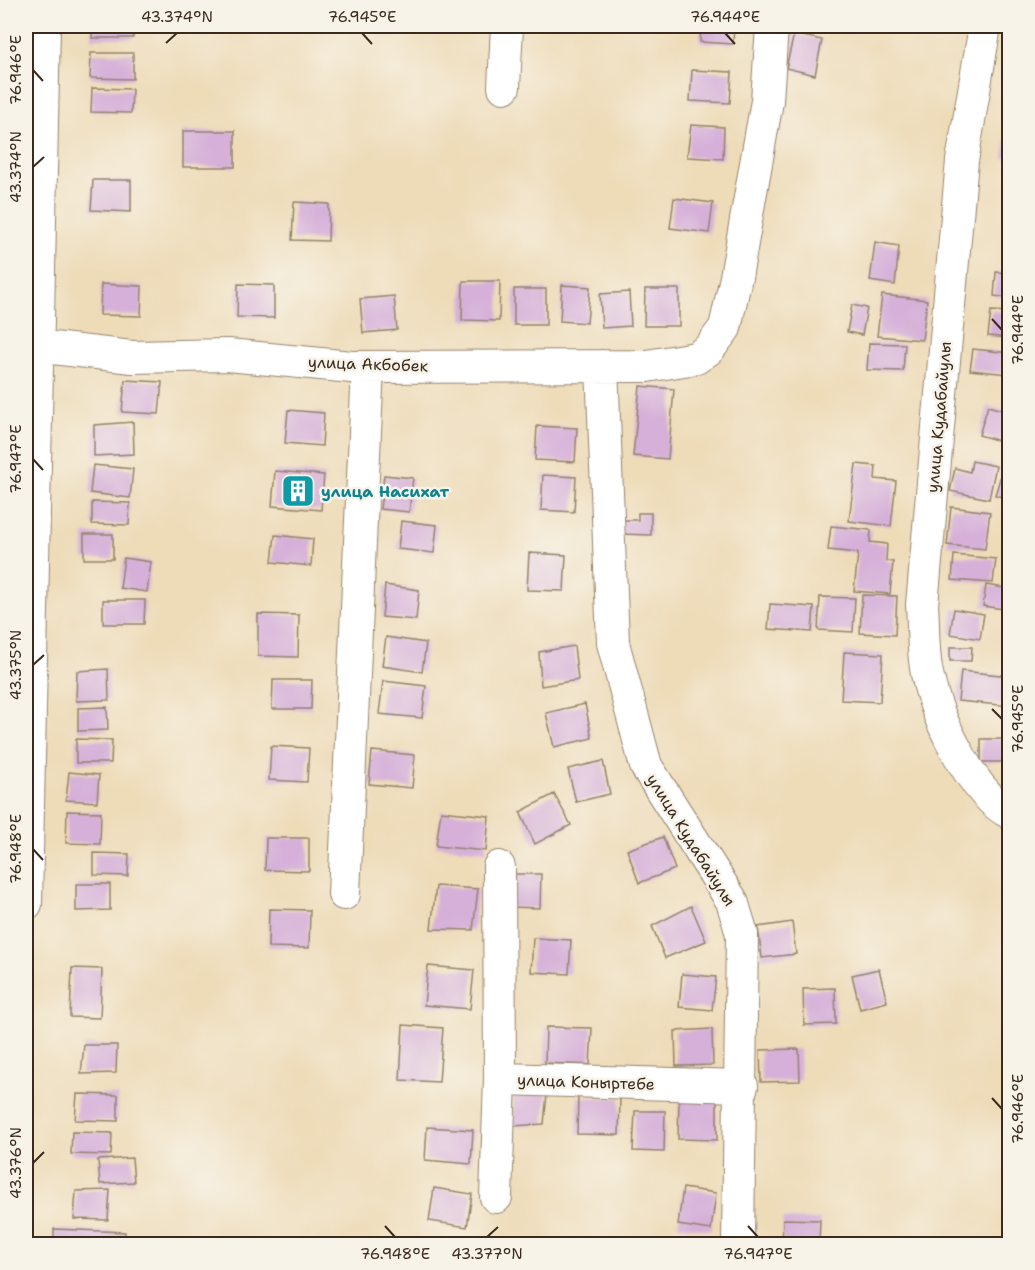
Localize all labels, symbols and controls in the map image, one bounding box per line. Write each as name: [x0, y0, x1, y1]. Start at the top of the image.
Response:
text: 43.374°N: [141, 7, 213, 27]
text: 76.945°E: [328, 7, 396, 27]
text: 76.944°E: [690, 7, 760, 27]
text: 76.946°E: [6, 35, 26, 105]
text: 43.374°N: [6, 131, 26, 203]
text: 76.944°E: [1008, 295, 1028, 365]
street label: улица Кудабайулы: [922, 340, 956, 494]
street label: улица Акбобек: [308, 351, 429, 377]
text: 76.947°E: [6, 424, 26, 494]
building icon: улица Насихат: [280, 473, 316, 509]
place label: улица Насихат: [321, 481, 449, 502]
text: 43.375°N: [6, 630, 26, 700]
text: 76.945°E: [1008, 685, 1028, 753]
street label: улица Кудабайулы: [642, 770, 740, 910]
text: 76.948°E: [6, 814, 26, 884]
street label: улица Коныртебе: [517, 1069, 655, 1095]
text: 76.946°E: [1008, 1074, 1028, 1144]
text: 43.376°N: [6, 1127, 26, 1199]
text: 76.948°E: [360, 1244, 430, 1264]
text: 43.377°N: [451, 1244, 523, 1264]
text: 76.947°E: [723, 1244, 793, 1264]

